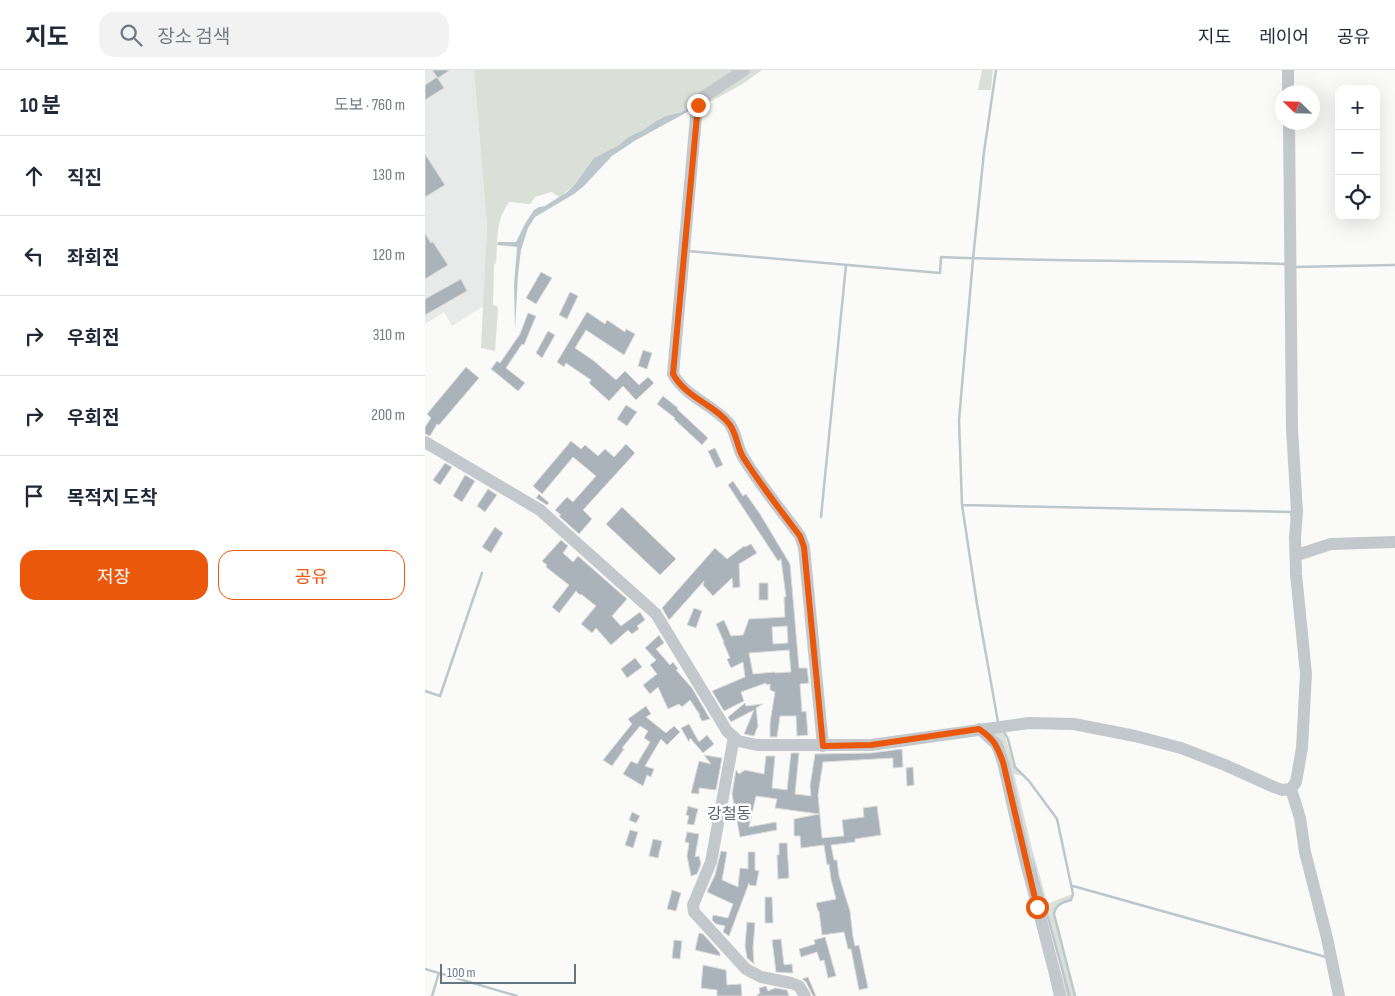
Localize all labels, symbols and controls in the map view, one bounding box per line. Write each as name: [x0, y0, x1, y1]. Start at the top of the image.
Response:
search box: [99, 12, 449, 57]
icon: search: [117, 21, 145, 49]
text: 지도: [25, 23, 69, 52]
text: 장소 검색: [157, 26, 230, 49]
text: 지도: [1198, 27, 1231, 48]
text: 레이어: [1259, 27, 1309, 48]
text: 공유: [1337, 27, 1370, 48]
north arrow: [1275, 85, 1320, 130]
map controls: [1335, 85, 1380, 220]
button: +: [1335, 85, 1380, 130]
text: 10 분: [20, 93, 61, 118]
route end: [687, 94, 710, 117]
text: 도보 · 760 m: [334, 96, 405, 115]
button: −: [1335, 130, 1380, 175]
icon: ahead: [20, 162, 48, 190]
text: 130 m: [373, 166, 405, 185]
text: 직진: [67, 167, 102, 190]
button: locate: [1335, 175, 1380, 220]
icon: left: [20, 242, 48, 270]
text: 120 m: [373, 246, 405, 265]
text: 좌회전: [67, 247, 119, 270]
icon: right: [20, 322, 48, 350]
text: 310 m: [373, 326, 405, 345]
text: 우회전: [67, 327, 119, 350]
icon: right: [20, 402, 48, 430]
text: 200 m: [371, 406, 405, 425]
text: 우회전: [67, 407, 119, 430]
icon: arrive: [20, 482, 48, 510]
text: 목적지 도착: [67, 487, 157, 510]
button: 저장: [20, 550, 208, 600]
button: 공유: [218, 550, 405, 600]
district label: 강철동: [707, 805, 751, 824]
route start: [1026, 896, 1049, 919]
scale bar: [440, 961, 576, 984]
text: 100 m: [447, 964, 476, 981]

